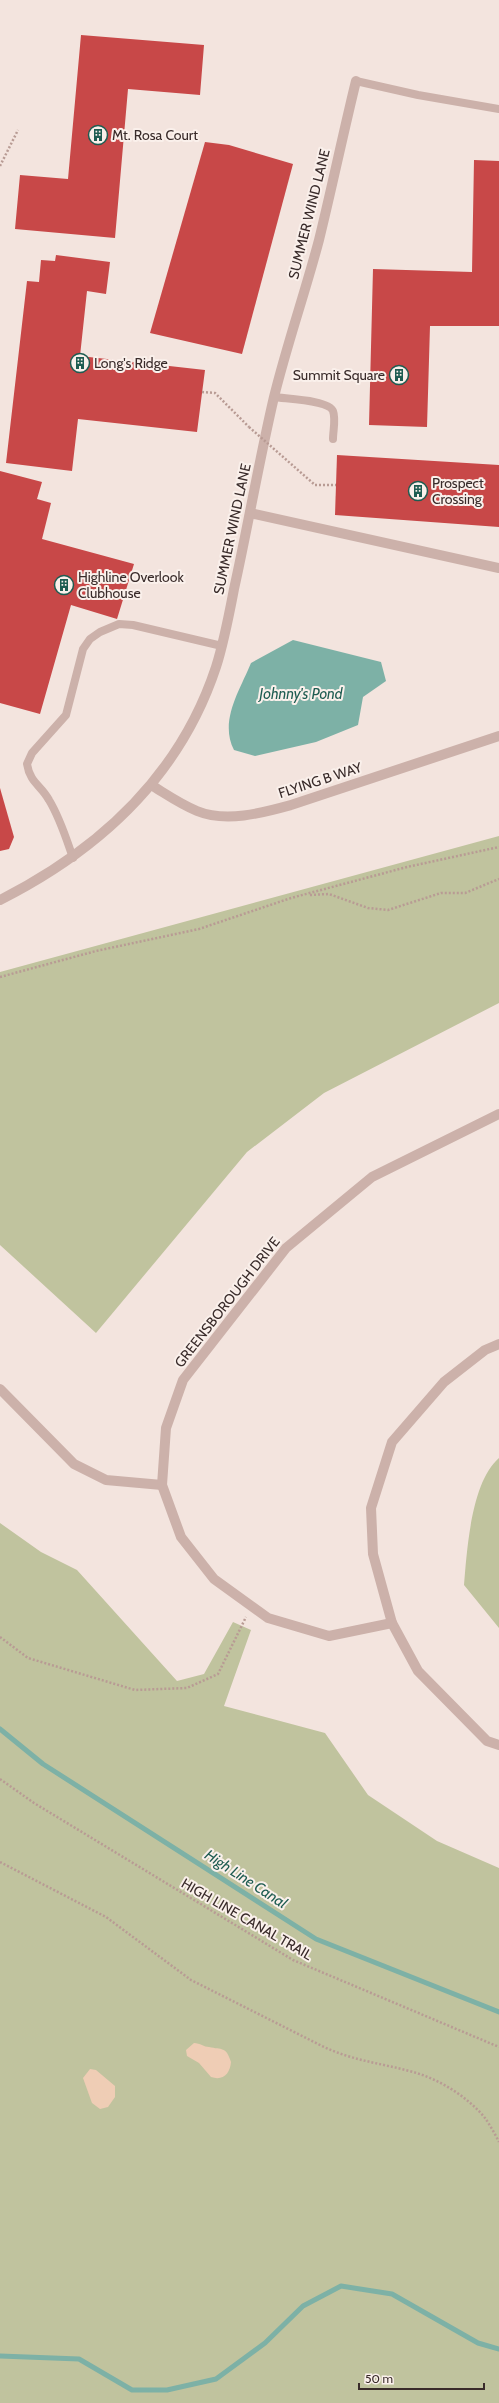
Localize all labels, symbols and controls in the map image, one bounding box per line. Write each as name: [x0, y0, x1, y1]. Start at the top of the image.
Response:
building icon: Mt. Rosa Court: [87, 124, 109, 146]
place label: Mt. Rosa Court: [112, 126, 198, 144]
street label: SUMMER WIND LANE: [284, 147, 334, 281]
building icon: Long's Ridge: [69, 352, 91, 374]
place label: Long's Ridge: [94, 354, 168, 372]
building icon: Summit Square: [388, 364, 410, 386]
place label: Summit Square: [293, 366, 385, 384]
street label: SUMMER WIND LANE: [209, 462, 255, 596]
place label: Prospect Crossing: [432, 474, 484, 508]
building icon: Prospect Crossing: [407, 480, 429, 502]
place label: Highline Overlook Clubhouse: [78, 568, 184, 602]
building icon: Highline Overlook Clubhouse: [53, 574, 75, 596]
water label: Johnny's Pond: [257, 685, 344, 703]
street label: FLYING B WAY: [276, 758, 365, 802]
street label: GREENSBOROUGH DRIVE: [170, 1233, 284, 1371]
water label: High Line Canal: [201, 1846, 291, 1913]
street label: HIGH LINE CANAL TRAIL: [178, 1874, 316, 1964]
scale bar: [359, 2365, 484, 2391]
text: 50 m: [365, 2371, 393, 2386]

